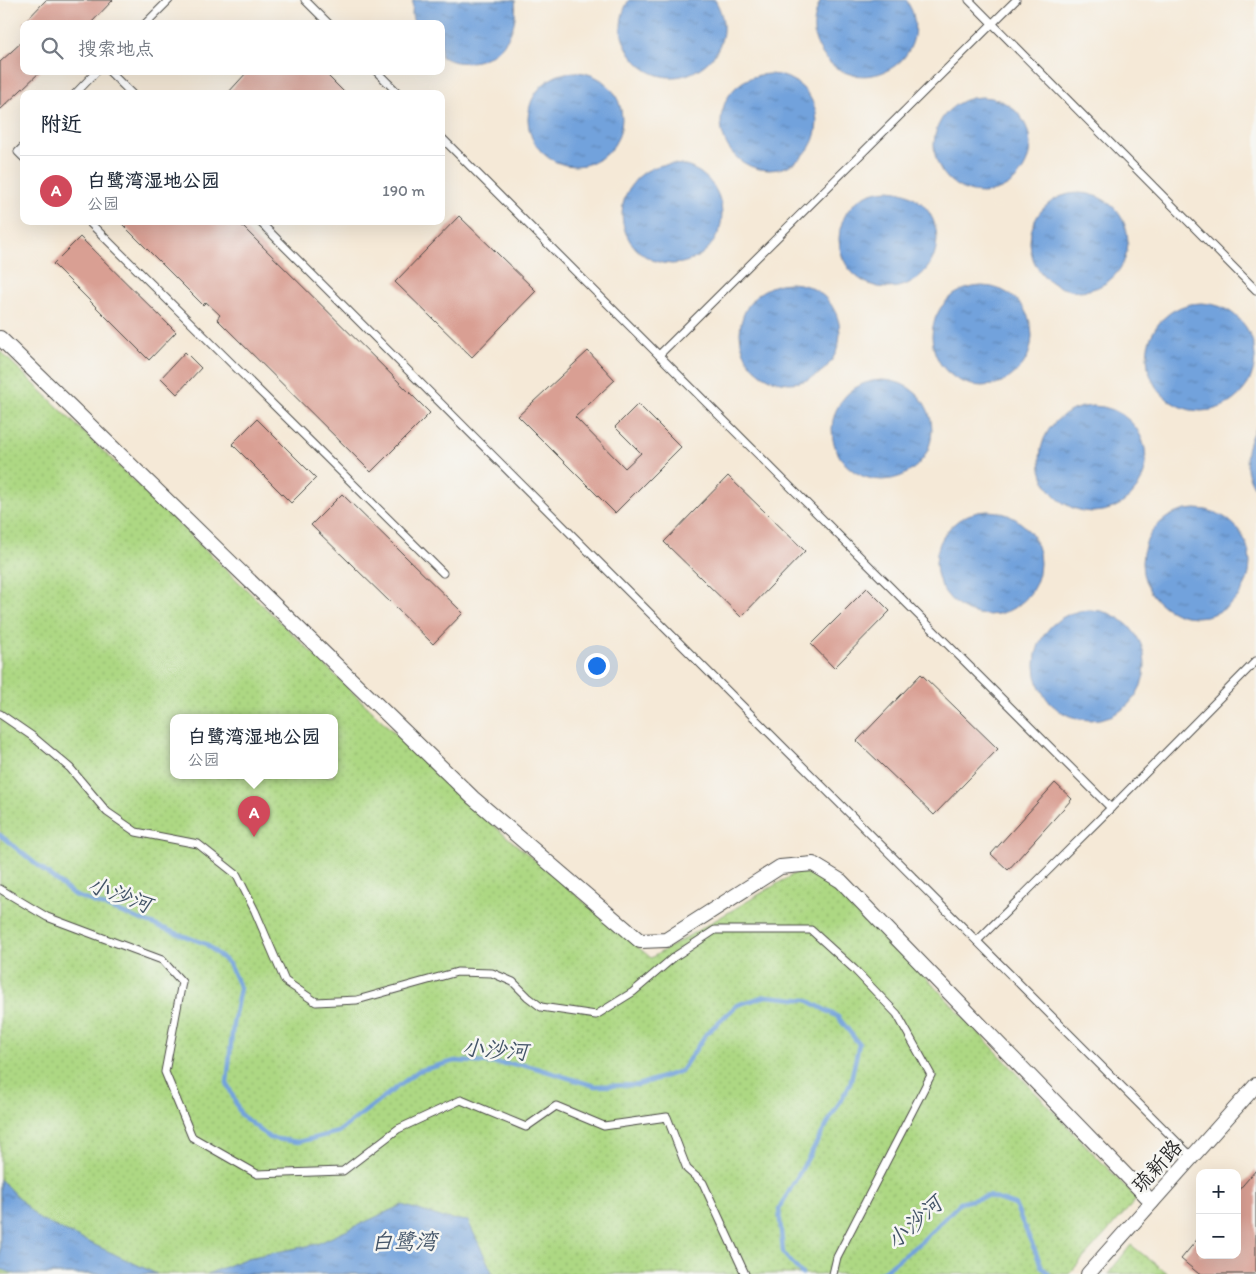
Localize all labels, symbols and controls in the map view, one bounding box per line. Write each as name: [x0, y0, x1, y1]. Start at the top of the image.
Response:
search box: [20, 20, 445, 75]
icon: search: [38, 34, 66, 62]
text: 搜索地点: [78, 37, 154, 60]
text: 附近: [40, 111, 82, 136]
text: 白鹭湾湿地公园: [87, 169, 220, 192]
text: A: [51, 181, 61, 200]
text: 190 m: [382, 181, 425, 200]
text: 公园: [87, 194, 119, 213]
your location: [584, 653, 610, 679]
popup: [170, 714, 338, 779]
text: 白鹭湾湿地公园: [187, 725, 321, 748]
text: 公园: [187, 750, 220, 769]
pin: A: [238, 796, 270, 837]
water label: 小沙河: [84, 870, 158, 919]
water label: 小沙河: [461, 1034, 532, 1065]
street label: 琉新路: [1126, 1134, 1187, 1197]
map controls: [1196, 1169, 1241, 1259]
button: +: [1196, 1169, 1241, 1214]
water label: 小沙河: [881, 1188, 950, 1254]
button: −: [1196, 1214, 1241, 1259]
water label: 白鹭湾: [371, 1228, 440, 1255]

